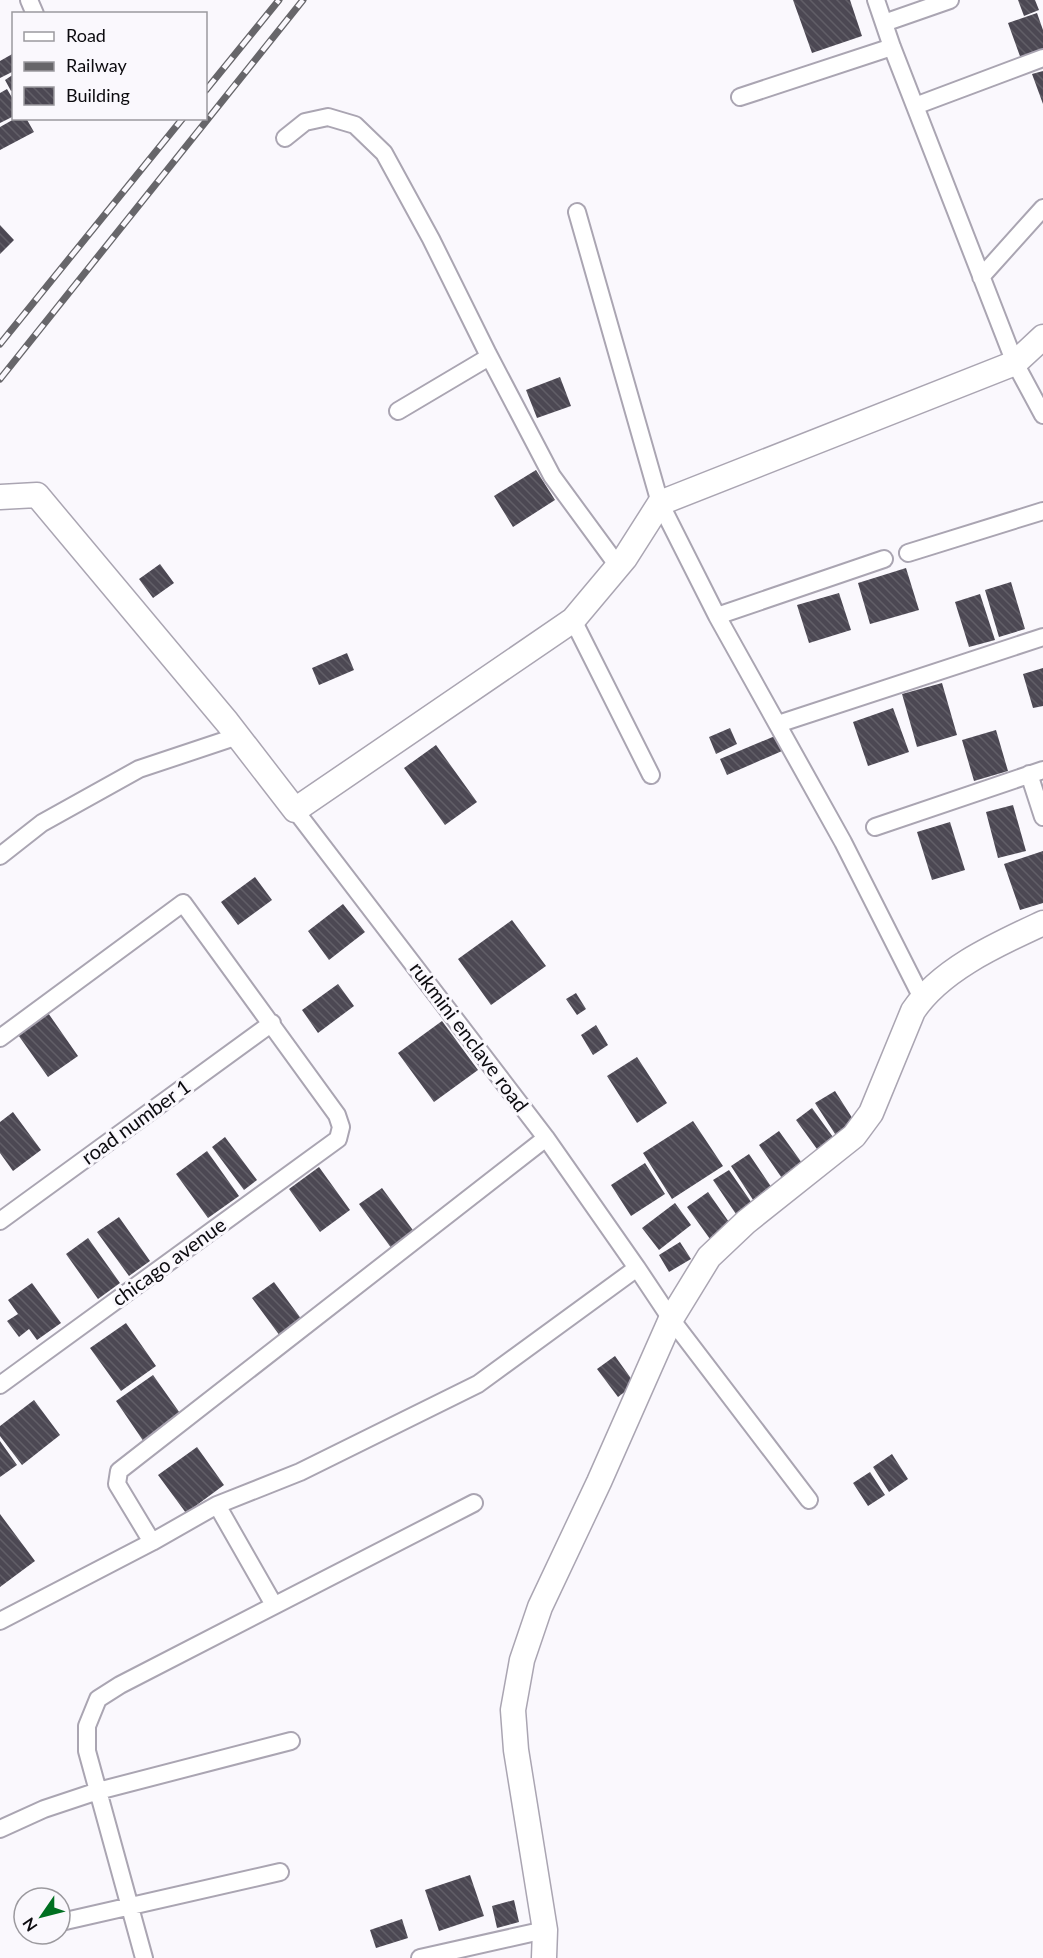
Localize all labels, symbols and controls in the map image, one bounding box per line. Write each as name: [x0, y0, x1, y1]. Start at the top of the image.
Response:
legend: [12, 12, 207, 120]
text: Road: [66, 24, 106, 46]
text: Railway: [66, 54, 127, 76]
text: Building: [66, 84, 130, 106]
street label: rukmini enclave road: [406, 957, 534, 1116]
street label: road number 1: [76, 1074, 194, 1169]
street label: chicago avenue: [107, 1212, 230, 1311]
north arrow: [12, 1886, 72, 1946]
text: N: [18, 1914, 41, 1935]

